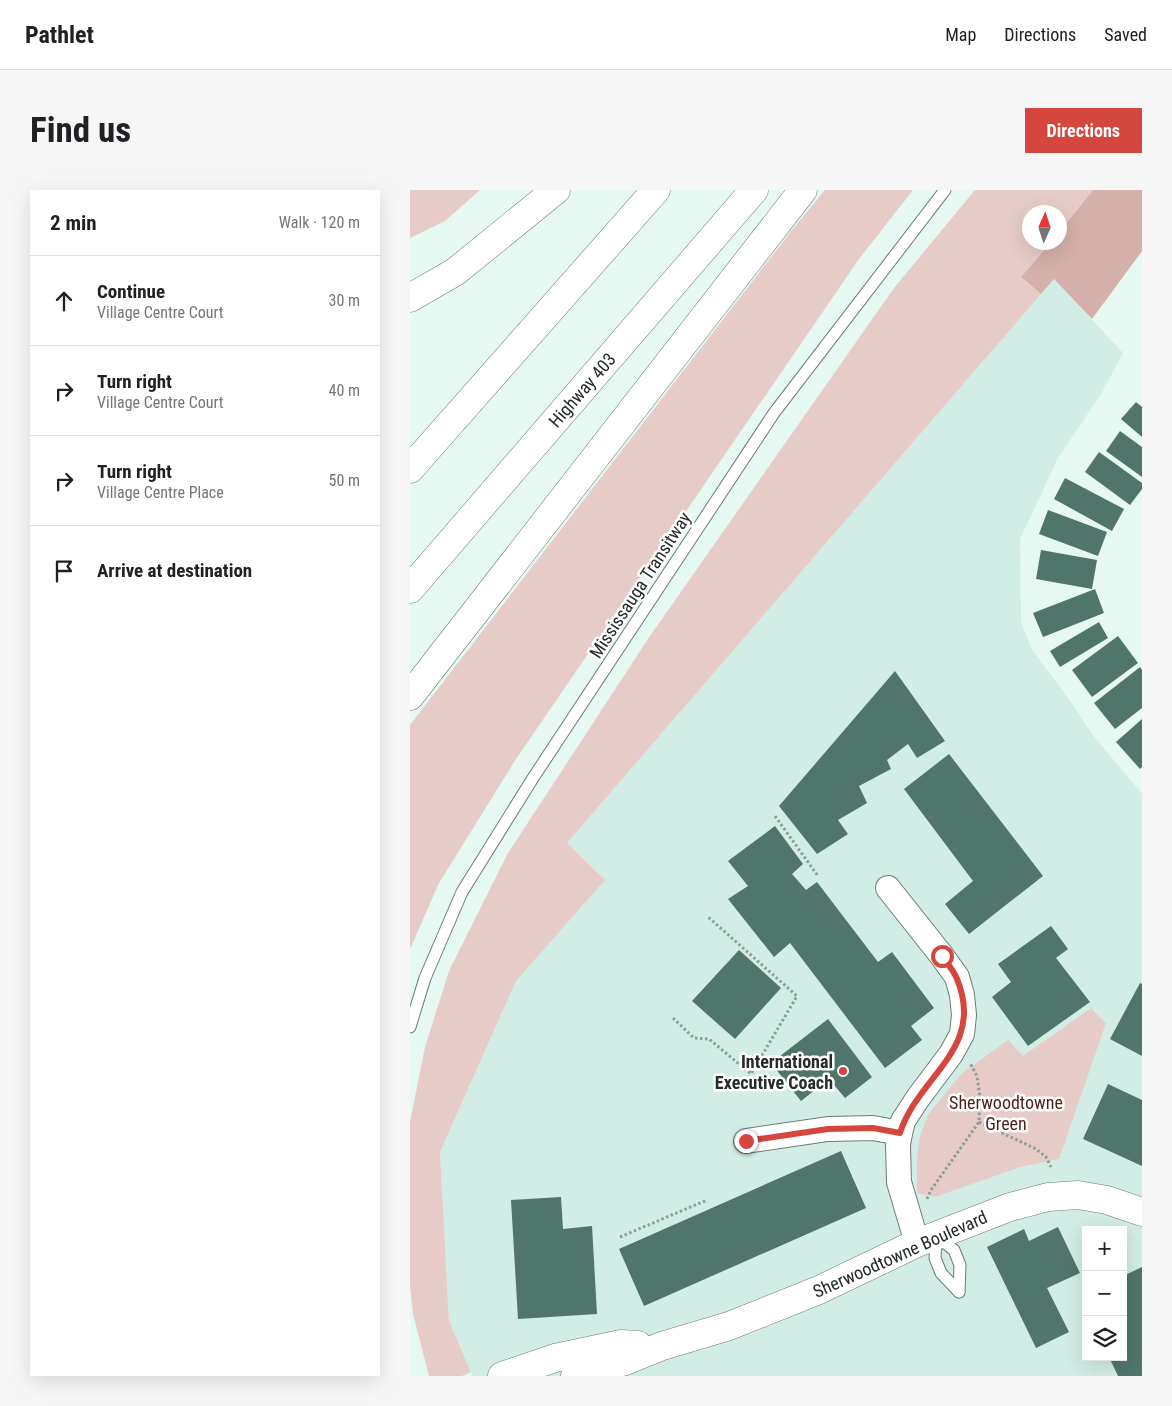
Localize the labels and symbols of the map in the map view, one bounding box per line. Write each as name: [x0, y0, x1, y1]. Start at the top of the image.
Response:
north arrow: [1022, 205, 1067, 250]
street label: Highway 403: [544, 349, 620, 431]
street label: Mississauga Transitway: [585, 508, 695, 662]
route start: [931, 945, 954, 968]
place label: International Executive Coach: [715, 1051, 833, 1093]
marker: International Executive Coach: [837, 1065, 849, 1077]
park label: Sherwoodtowne Green: [949, 1092, 1063, 1134]
route end: [735, 1130, 758, 1153]
street label: Sherwoodtowne Boulevard: [810, 1206, 990, 1302]

